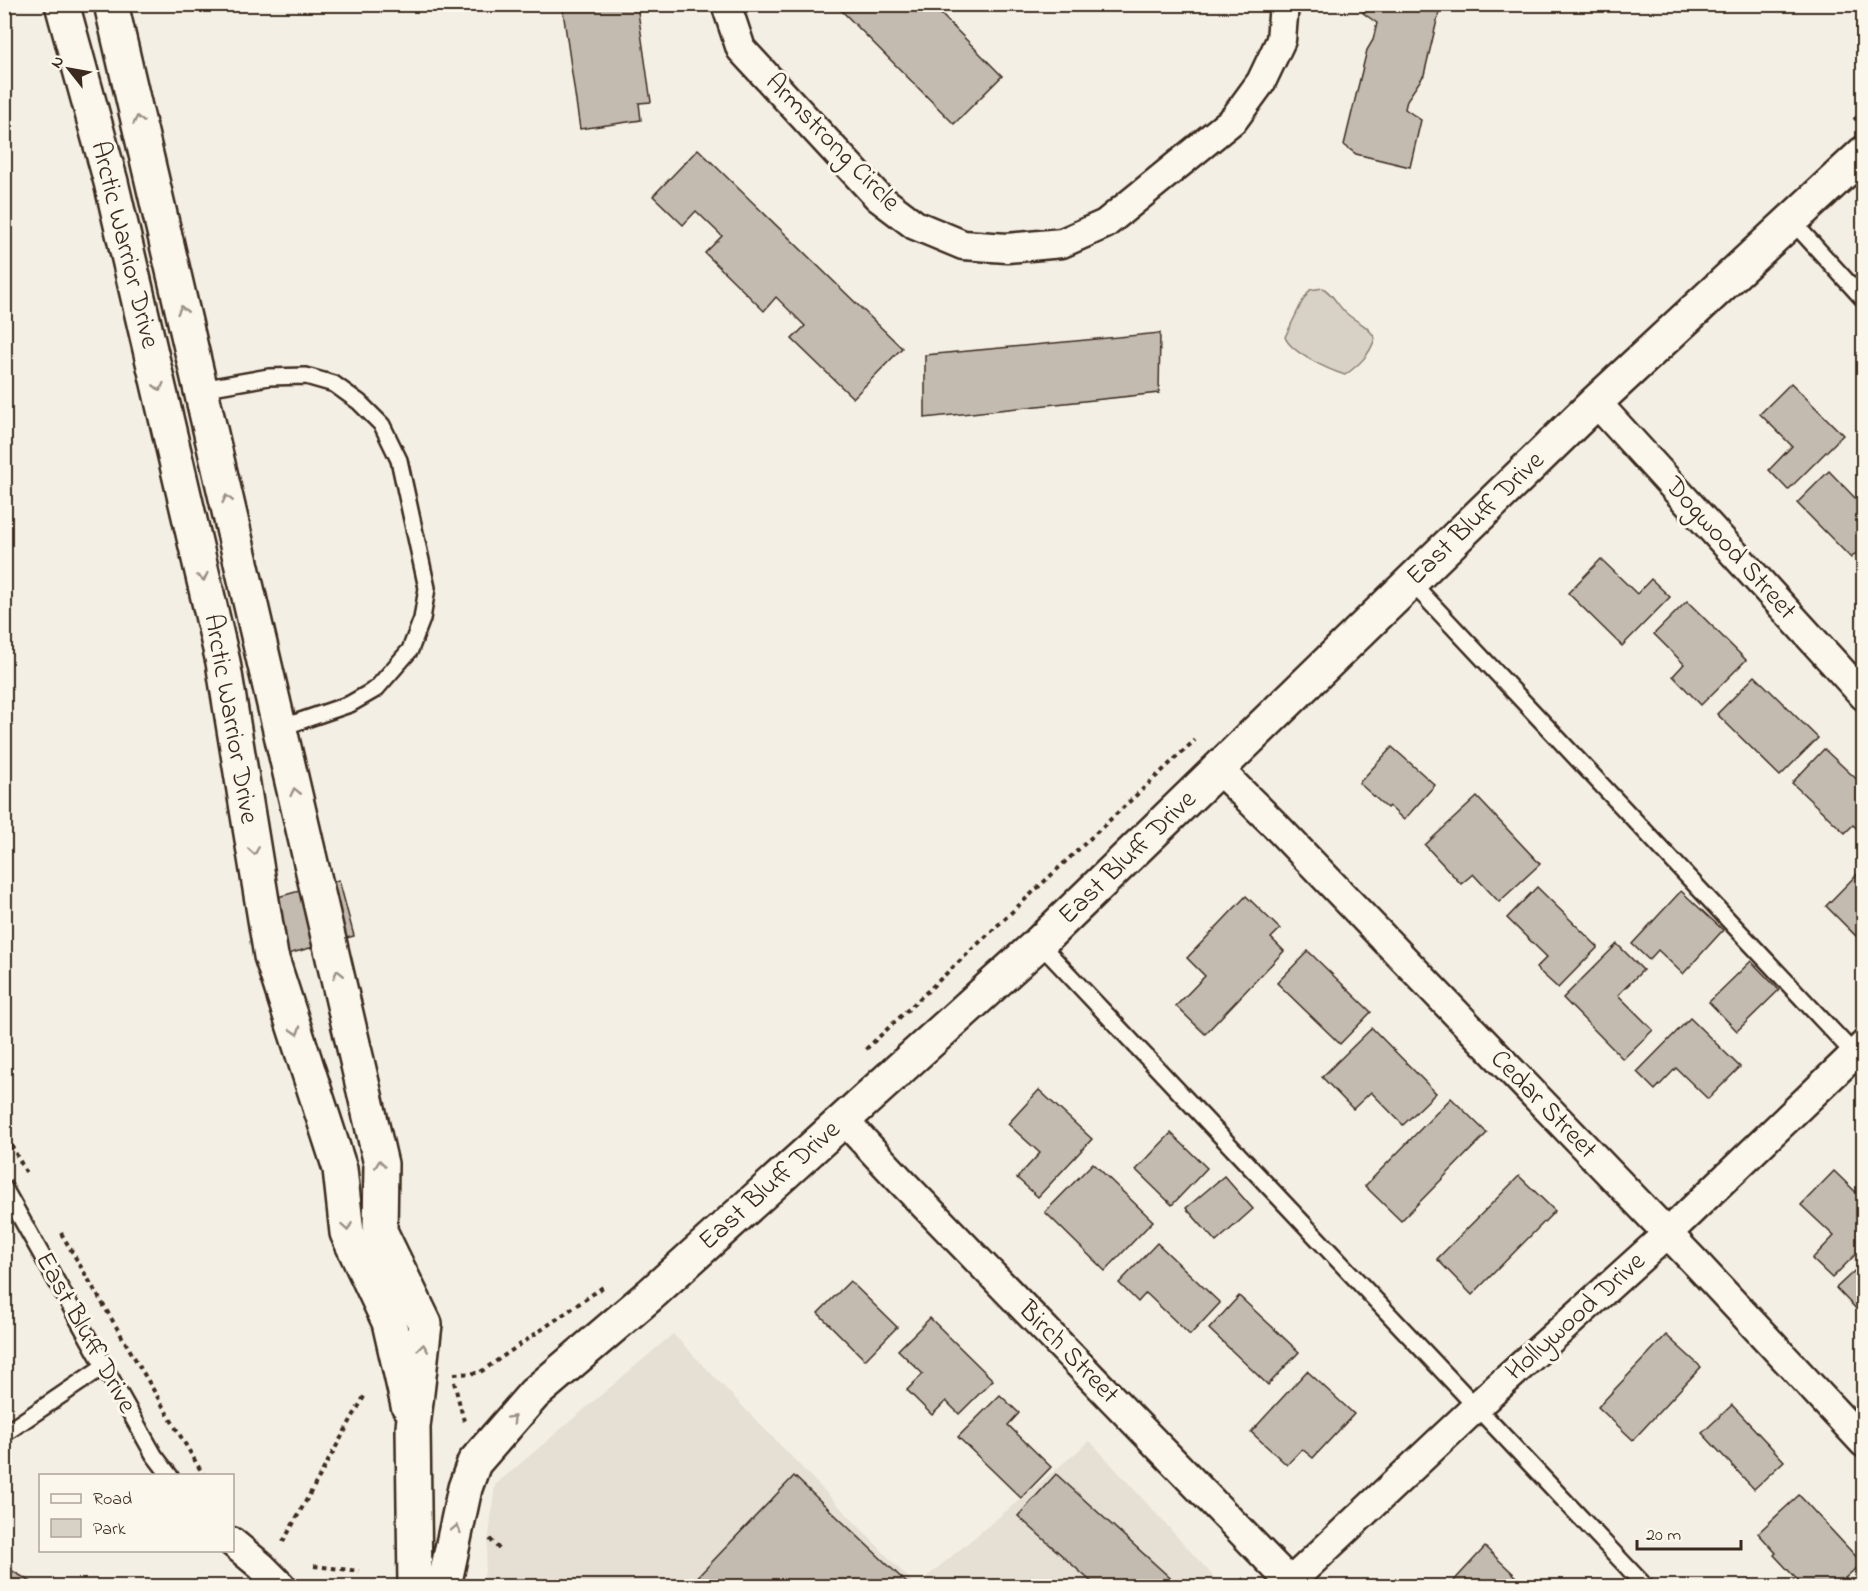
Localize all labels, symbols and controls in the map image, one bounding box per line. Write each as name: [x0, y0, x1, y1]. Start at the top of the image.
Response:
north arrow: [39, 39, 99, 99]
text: N: [45, 51, 71, 73]
street label: Armstrong Circle: [755, 65, 909, 222]
one-way arrow: [132, 115, 145, 125]
street label: Arctic Warrior Drive: [79, 137, 169, 354]
one-way arrow: [177, 305, 190, 315]
one-way arrow: [151, 382, 164, 392]
street label: East Bluff Drive: [1398, 442, 1555, 595]
street label: Dogwood Street: [1654, 468, 1805, 629]
one-way arrow: [221, 495, 234, 505]
one-way arrow: [195, 572, 208, 582]
street label: Arctic Warrior Drive: [192, 611, 268, 828]
street label: East Bluff Drive: [1050, 781, 1207, 934]
one-way arrow: [290, 787, 303, 797]
one-way arrow: [247, 846, 260, 856]
one-way arrow: [332, 969, 345, 979]
one-way arrow: [288, 1025, 301, 1036]
street label: Cedar Street: [1480, 1041, 1606, 1169]
street label: East Bluff Drive: [690, 1111, 850, 1261]
one-way arrow: [374, 1159, 387, 1169]
one-way arrow: [340, 1222, 352, 1232]
street label: Hollywood Drive: [1497, 1243, 1655, 1391]
street label: East Bluff Drive: [24, 1245, 146, 1422]
street label: Birch Street: [1008, 1292, 1128, 1414]
one-way arrow: [416, 1344, 428, 1353]
one-way arrow: [504, 1415, 515, 1426]
legend: [39, 1474, 234, 1552]
text: Road: [93, 1487, 132, 1513]
scale bar: [1637, 1513, 1740, 1551]
text: Park: [93, 1517, 126, 1543]
text: 20 m: [1646, 1523, 1681, 1549]
one-way arrow: [449, 1524, 462, 1534]

